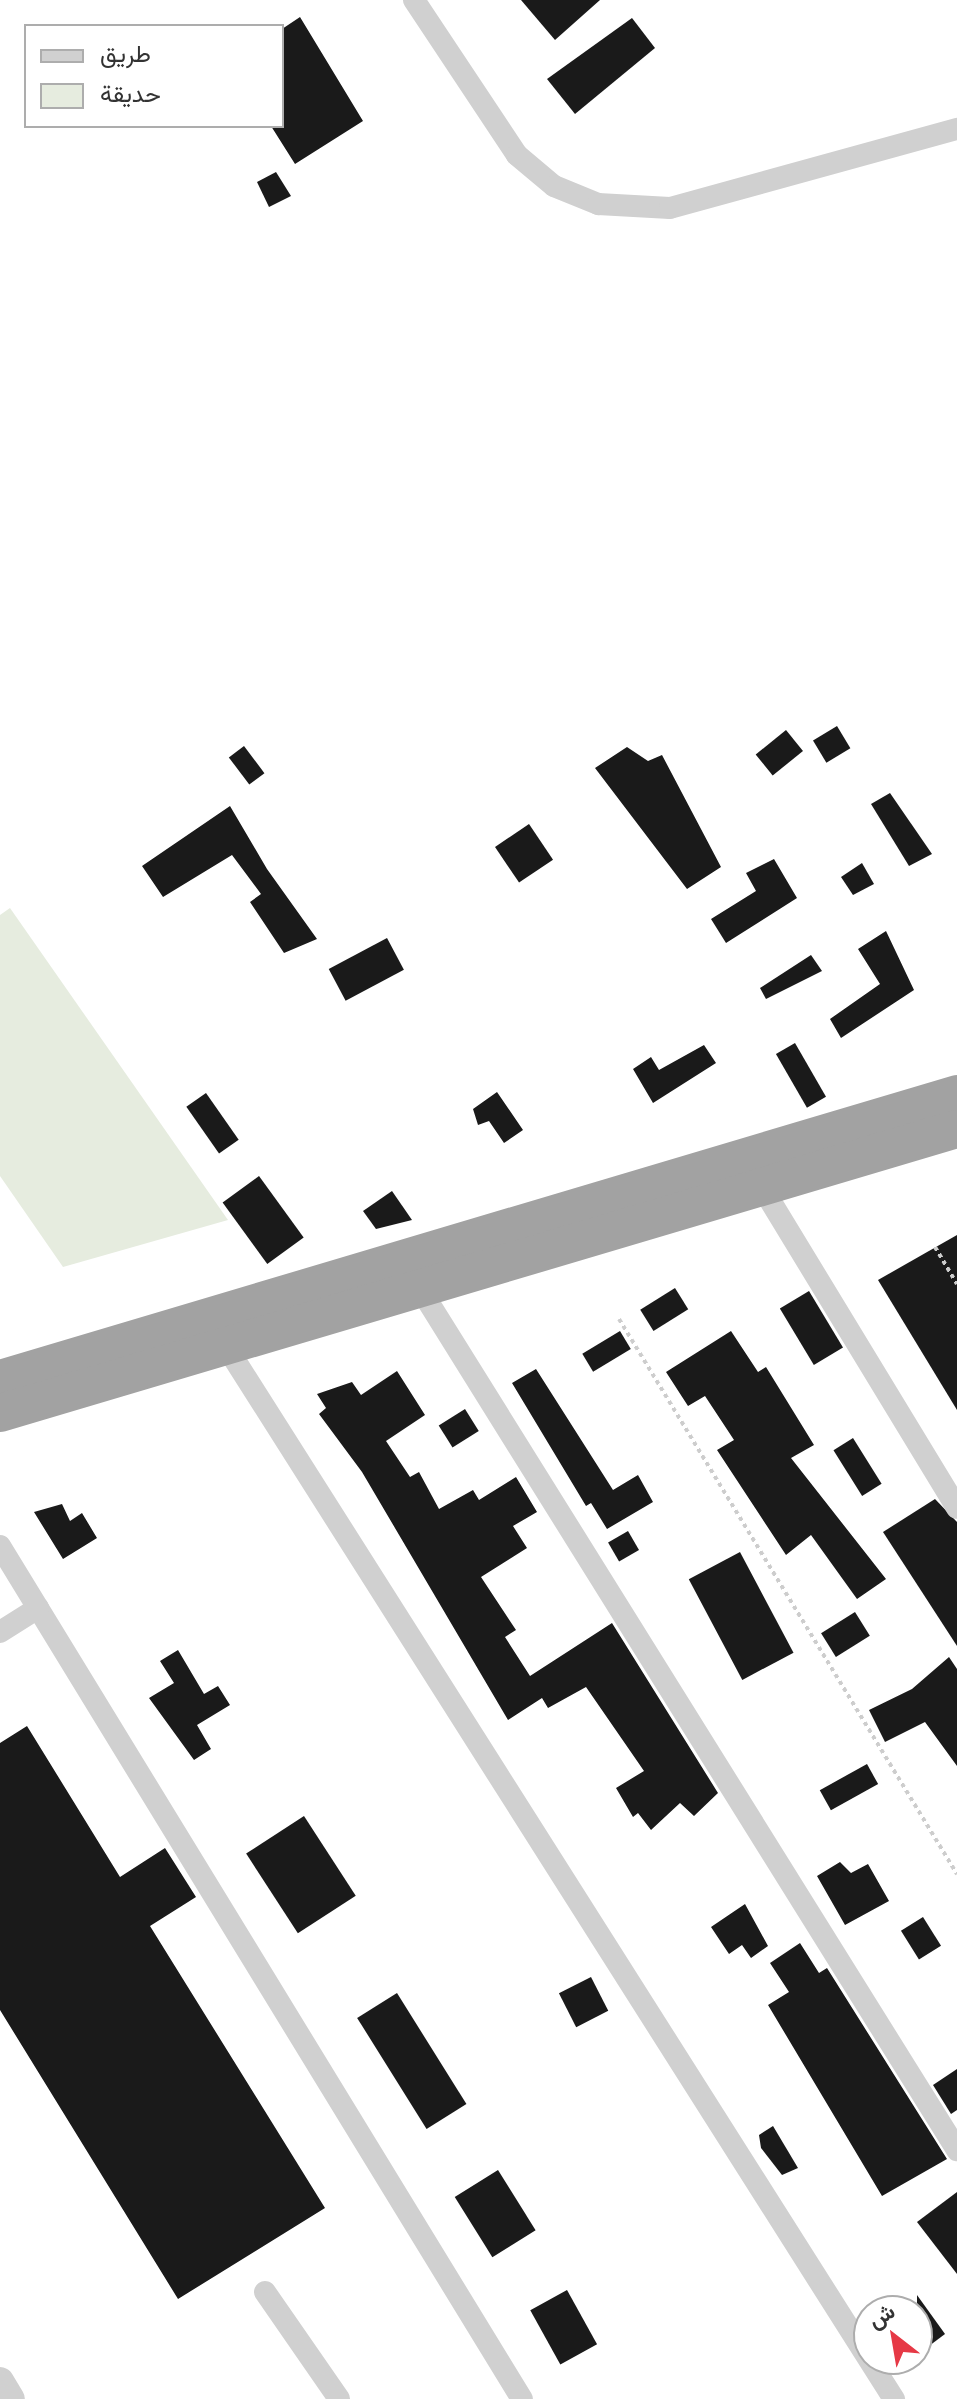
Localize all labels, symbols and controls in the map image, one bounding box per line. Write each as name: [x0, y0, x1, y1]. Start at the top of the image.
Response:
legend: [24, 24, 284, 128]
text: طريق: [100, 39, 151, 68]
text: حديقة: [100, 79, 161, 108]
north arrow: [853, 2295, 933, 2375]
text: ش: [863, 2297, 900, 2334]

